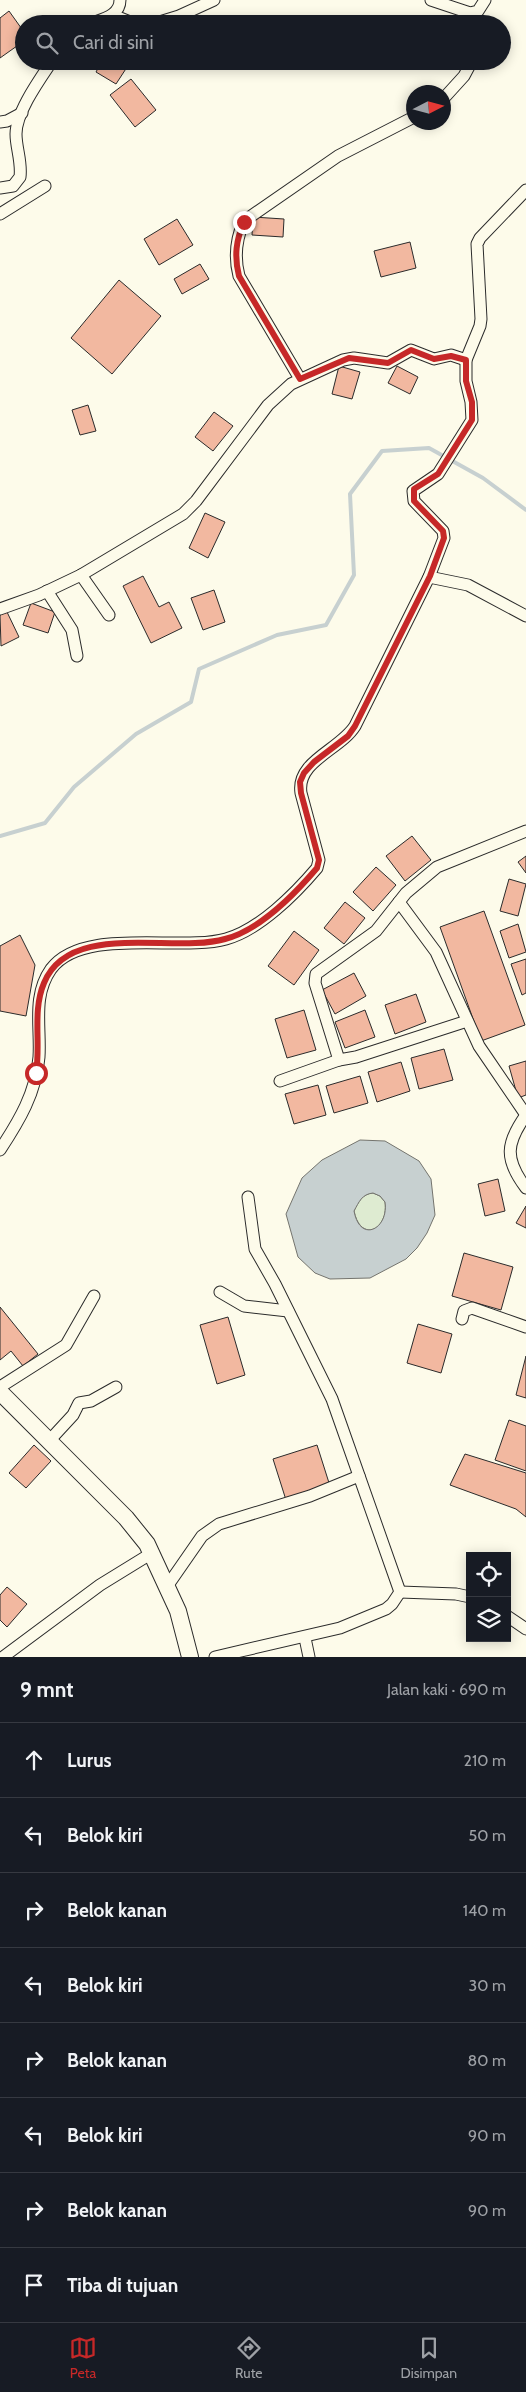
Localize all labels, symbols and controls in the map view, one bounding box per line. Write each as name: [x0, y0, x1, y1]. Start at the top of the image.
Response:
search box: [15, 15, 511, 70]
icon: search: [33, 29, 61, 57]
text: Cari di sini: [73, 31, 154, 54]
north arrow: [406, 85, 451, 130]
route end: [233, 211, 256, 234]
route start: [25, 1062, 48, 1085]
map controls: [466, 1552, 511, 1642]
button: locate: [466, 1552, 511, 1597]
button: layers: [466, 1597, 511, 1642]
text: 9 mnt: [20, 1677, 73, 1702]
text: Jalan kaki · 690 m: [387, 1680, 506, 1699]
icon: ahead: [20, 1746, 48, 1774]
text: Lurus: [67, 1749, 112, 1772]
text: 210 m: [464, 1751, 506, 1770]
icon: left: [20, 1821, 48, 1849]
text: Belok kiri: [67, 1824, 143, 1847]
text: 50 m: [469, 1826, 506, 1845]
icon: right: [20, 1896, 48, 1924]
text: Belok kanan: [67, 1899, 167, 1922]
text: 140 m: [463, 1901, 506, 1920]
icon: left: [20, 1971, 48, 1999]
text: Belok kiri: [67, 1974, 143, 1997]
text: 30 m: [469, 1976, 506, 1995]
icon: right: [20, 2046, 48, 2074]
text: Belok kanan: [67, 2049, 167, 2072]
text: 80 m: [468, 2051, 506, 2070]
icon: left: [20, 2121, 48, 2149]
text: Belok kiri: [67, 2124, 143, 2147]
text: 90 m: [468, 2126, 506, 2145]
icon: right: [20, 2196, 48, 2224]
text: Belok kanan: [67, 2199, 167, 2222]
text: 90 m: [468, 2201, 506, 2220]
icon: arrive: [20, 2271, 48, 2299]
text: Tiba di tujuan: [67, 2274, 178, 2297]
tab: Peta: [69, 2334, 97, 2382]
tab: Rute: [235, 2334, 263, 2382]
tab: Disimpan: [401, 2334, 457, 2382]

